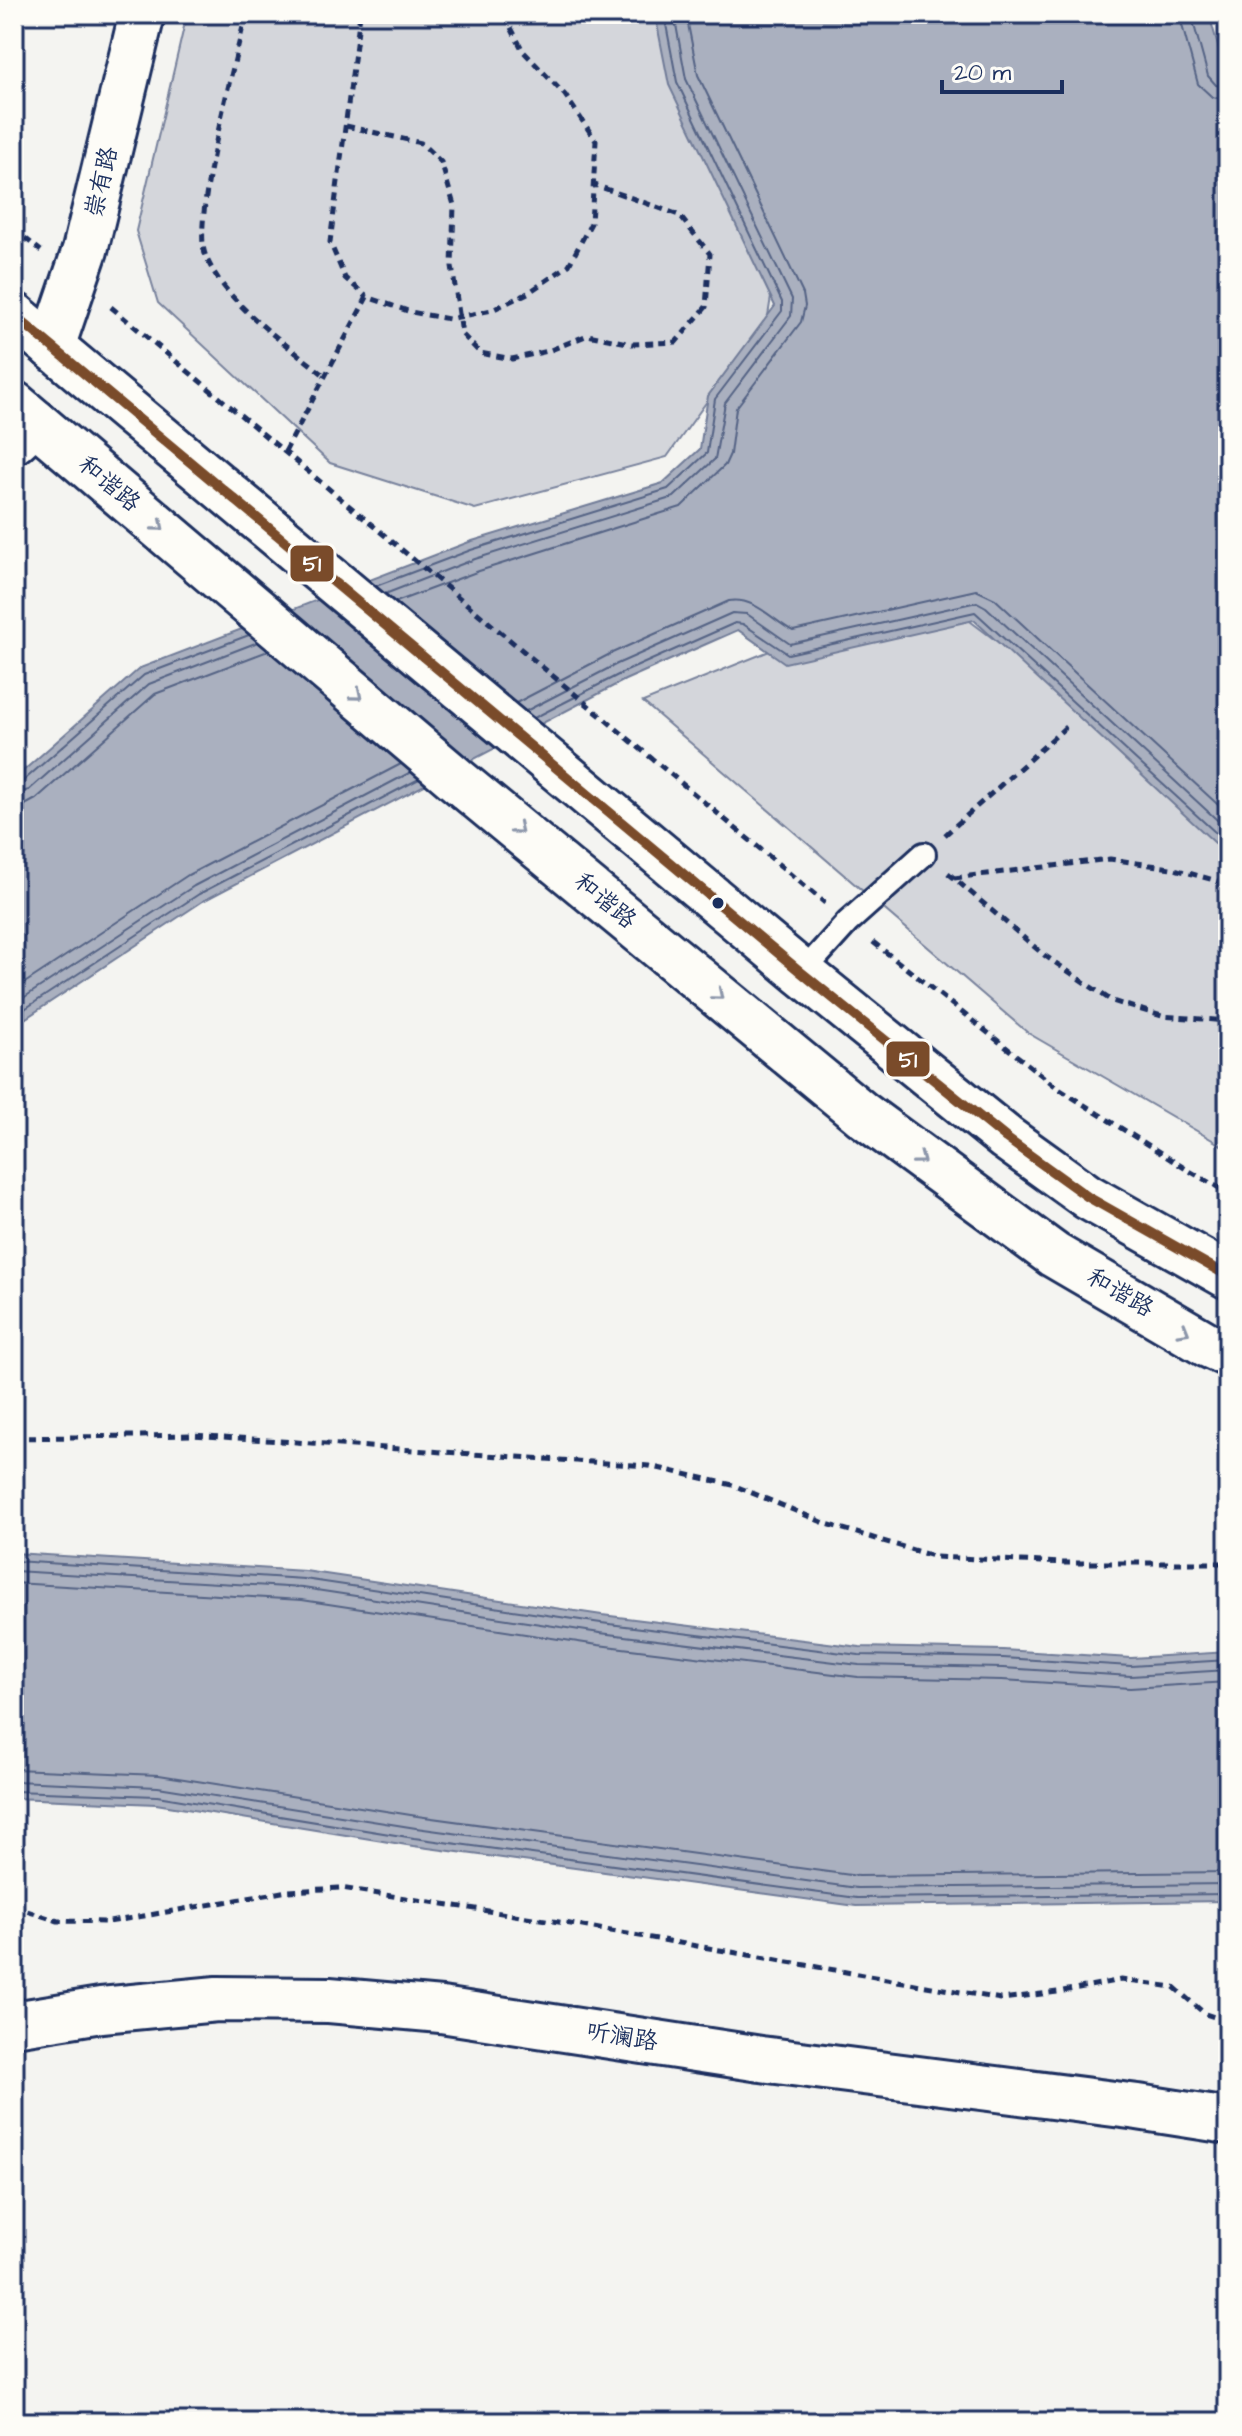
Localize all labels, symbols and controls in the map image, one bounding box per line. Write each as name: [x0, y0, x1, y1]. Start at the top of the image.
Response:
scale bar: [942, 44, 1062, 94]
text: 20 m: [954, 56, 1011, 90]
street label: 崇有路: [77, 143, 127, 221]
street label: 和谐路: [70, 448, 148, 520]
one-way arrow: [150, 516, 164, 531]
line badge: 51: [289, 544, 335, 583]
text: 51: [303, 549, 321, 580]
one-way arrow: [348, 685, 363, 699]
one-way arrow: [508, 819, 523, 834]
street label: 和谐路: [566, 865, 644, 937]
unlabelled marker: [710, 895, 726, 911]
one-way arrow: [709, 985, 723, 1000]
line badge: 51: [885, 1040, 931, 1078]
text: 51: [899, 1045, 917, 1076]
one-way arrow: [911, 1149, 926, 1163]
street label: 和谐路: [1080, 1260, 1160, 1326]
one-way arrow: [1175, 1321, 1190, 1337]
street label: 听澜路: [584, 2015, 660, 2059]

